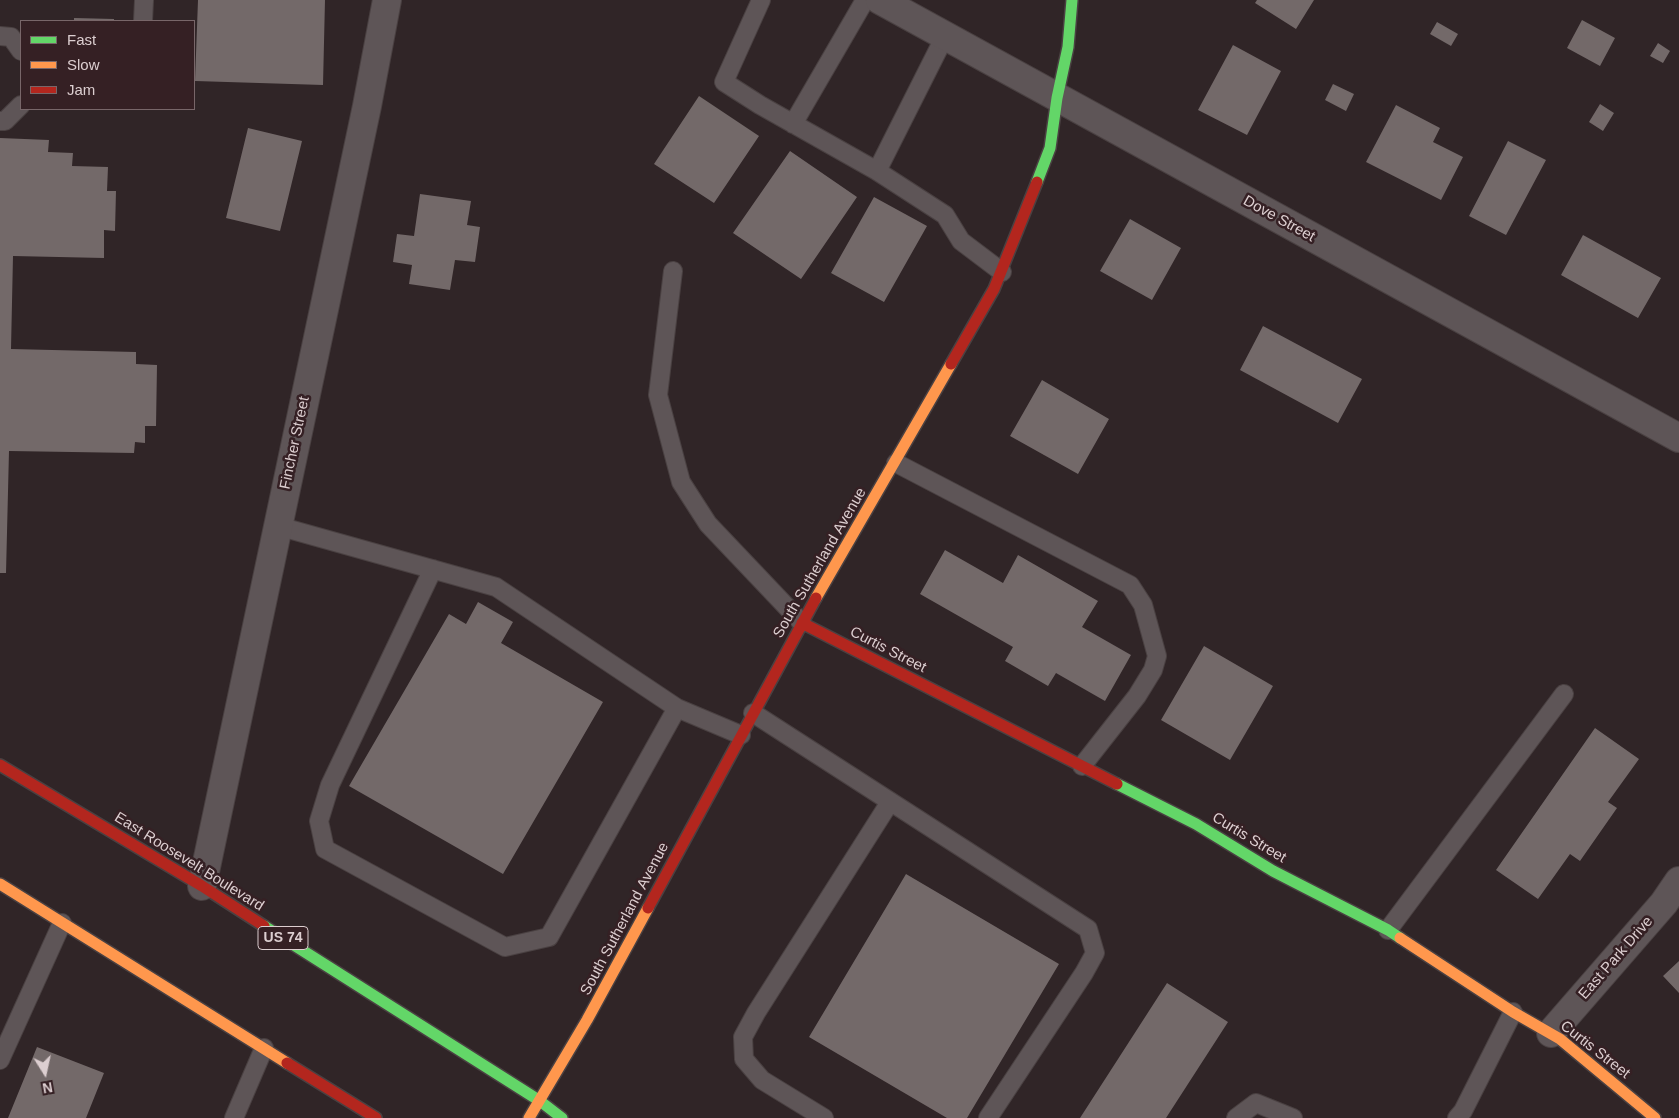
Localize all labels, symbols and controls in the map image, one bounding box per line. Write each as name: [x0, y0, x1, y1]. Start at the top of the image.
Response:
legend: [20, 20, 195, 110]
text: Fast: [67, 31, 96, 48]
text: Slow: [67, 56, 100, 73]
text: Jam: [67, 81, 95, 98]
street label: Dove Street: [1240, 192, 1318, 246]
street label: Fincher Street: [276, 395, 314, 491]
street label: South Sutherland Avenue: [770, 485, 870, 641]
street label: Curtis Street: [847, 623, 929, 677]
street label: East Roosevelt Boulevard: [111, 809, 267, 915]
street label: Curtis Street: [1209, 809, 1289, 867]
street label: South Sutherland Avenue: [577, 839, 673, 999]
street label: East Park Drive: [1575, 913, 1657, 1003]
road number: US 74: [258, 926, 308, 950]
street label: Curtis Street: [1557, 1017, 1633, 1083]
north arrow: [20, 1048, 70, 1098]
text: N: [41, 1079, 54, 1097]

